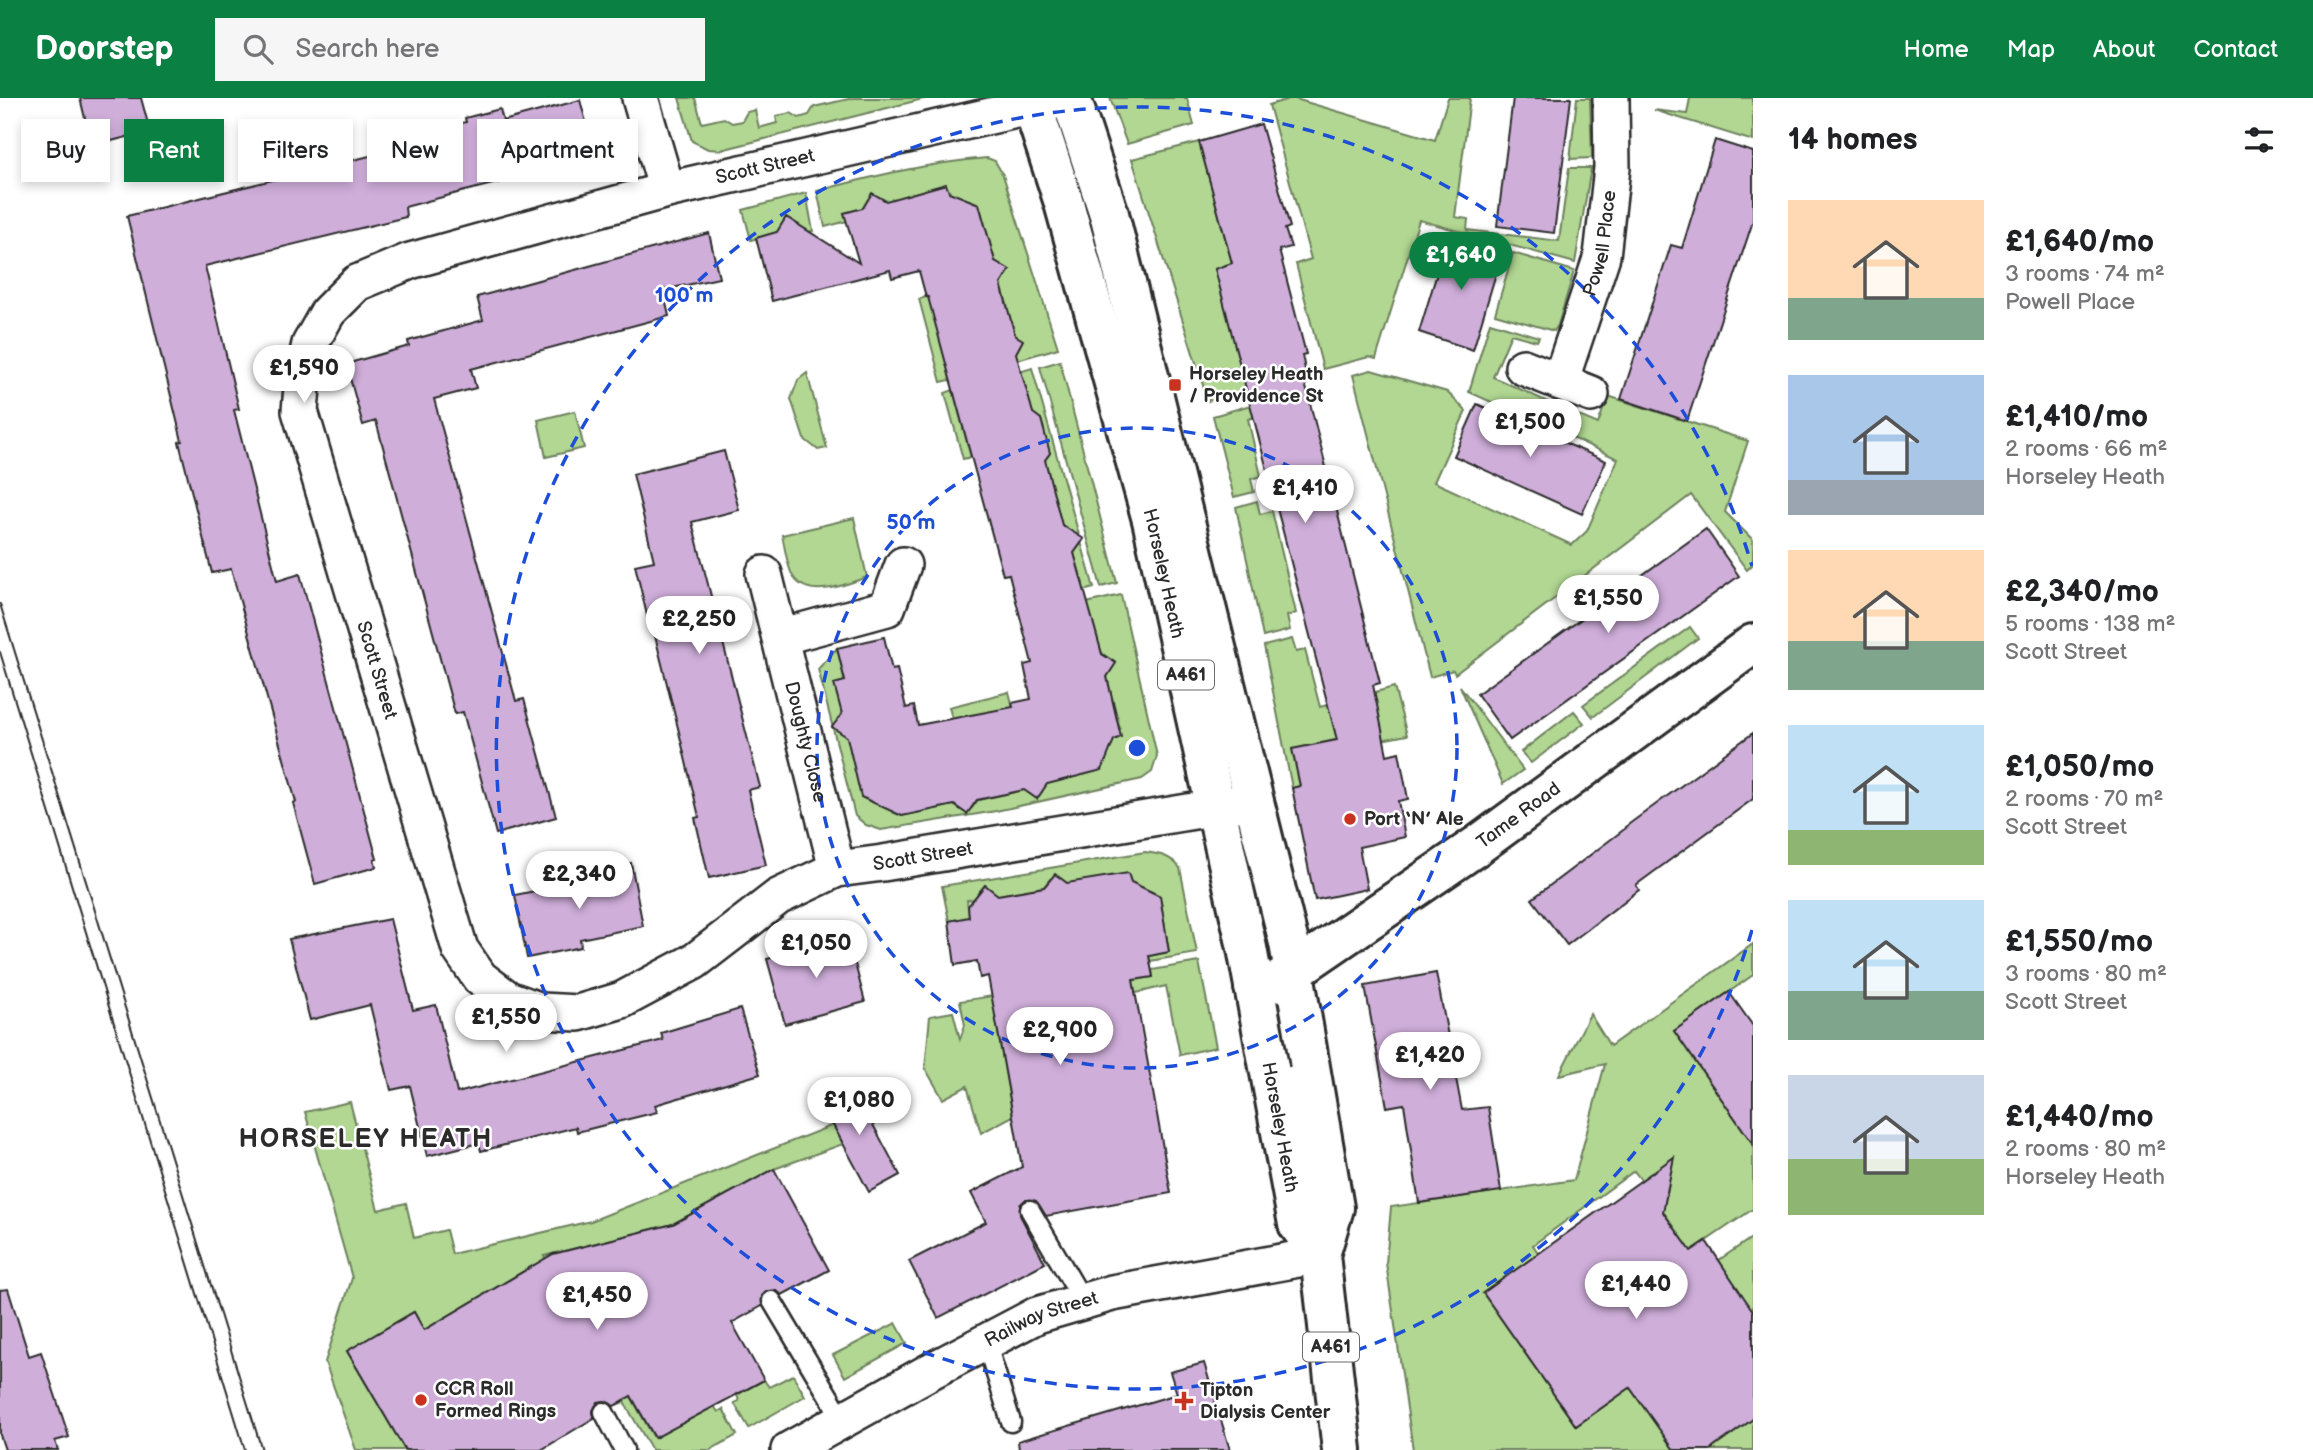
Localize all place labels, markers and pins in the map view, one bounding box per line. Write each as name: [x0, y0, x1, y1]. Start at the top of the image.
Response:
pin: £1,640: [1404, 232, 1518, 292]
pin: £1,590: [247, 345, 361, 405]
place label: Horseley Heath / Providence St: [1189, 363, 1324, 408]
marker: Horseley Heath / Providence St: [1167, 377, 1183, 393]
pin: £1,500: [1473, 400, 1587, 459]
pin: £1,410: [1248, 466, 1362, 525]
pin: £1,550: [1551, 575, 1665, 635]
pin: £2,250: [642, 596, 756, 656]
centre of rings: [1125, 736, 1149, 760]
place label: Port ‘N’ Ale: [1364, 808, 1464, 831]
marker: Port ‘N’ Ale: [1342, 811, 1358, 827]
pin: £2,340: [522, 852, 636, 911]
pin: £1,050: [759, 920, 873, 980]
pin: £1,550: [449, 995, 563, 1054]
pin: £2,900: [1003, 1007, 1117, 1067]
pin: £1,420: [1373, 1032, 1487, 1092]
pin: £1,080: [802, 1077, 916, 1137]
pin: £1,440: [1579, 1262, 1693, 1321]
pin: £1,450: [540, 1272, 654, 1332]
place label: CCR Roll Formed Rings: [435, 1378, 556, 1423]
place label: Tipton Dialysis Center: [1200, 1379, 1331, 1424]
marker: Tipton Dialysis Center: [1174, 1391, 1194, 1411]
marker: CCR Roll Formed Rings: [413, 1392, 429, 1408]

